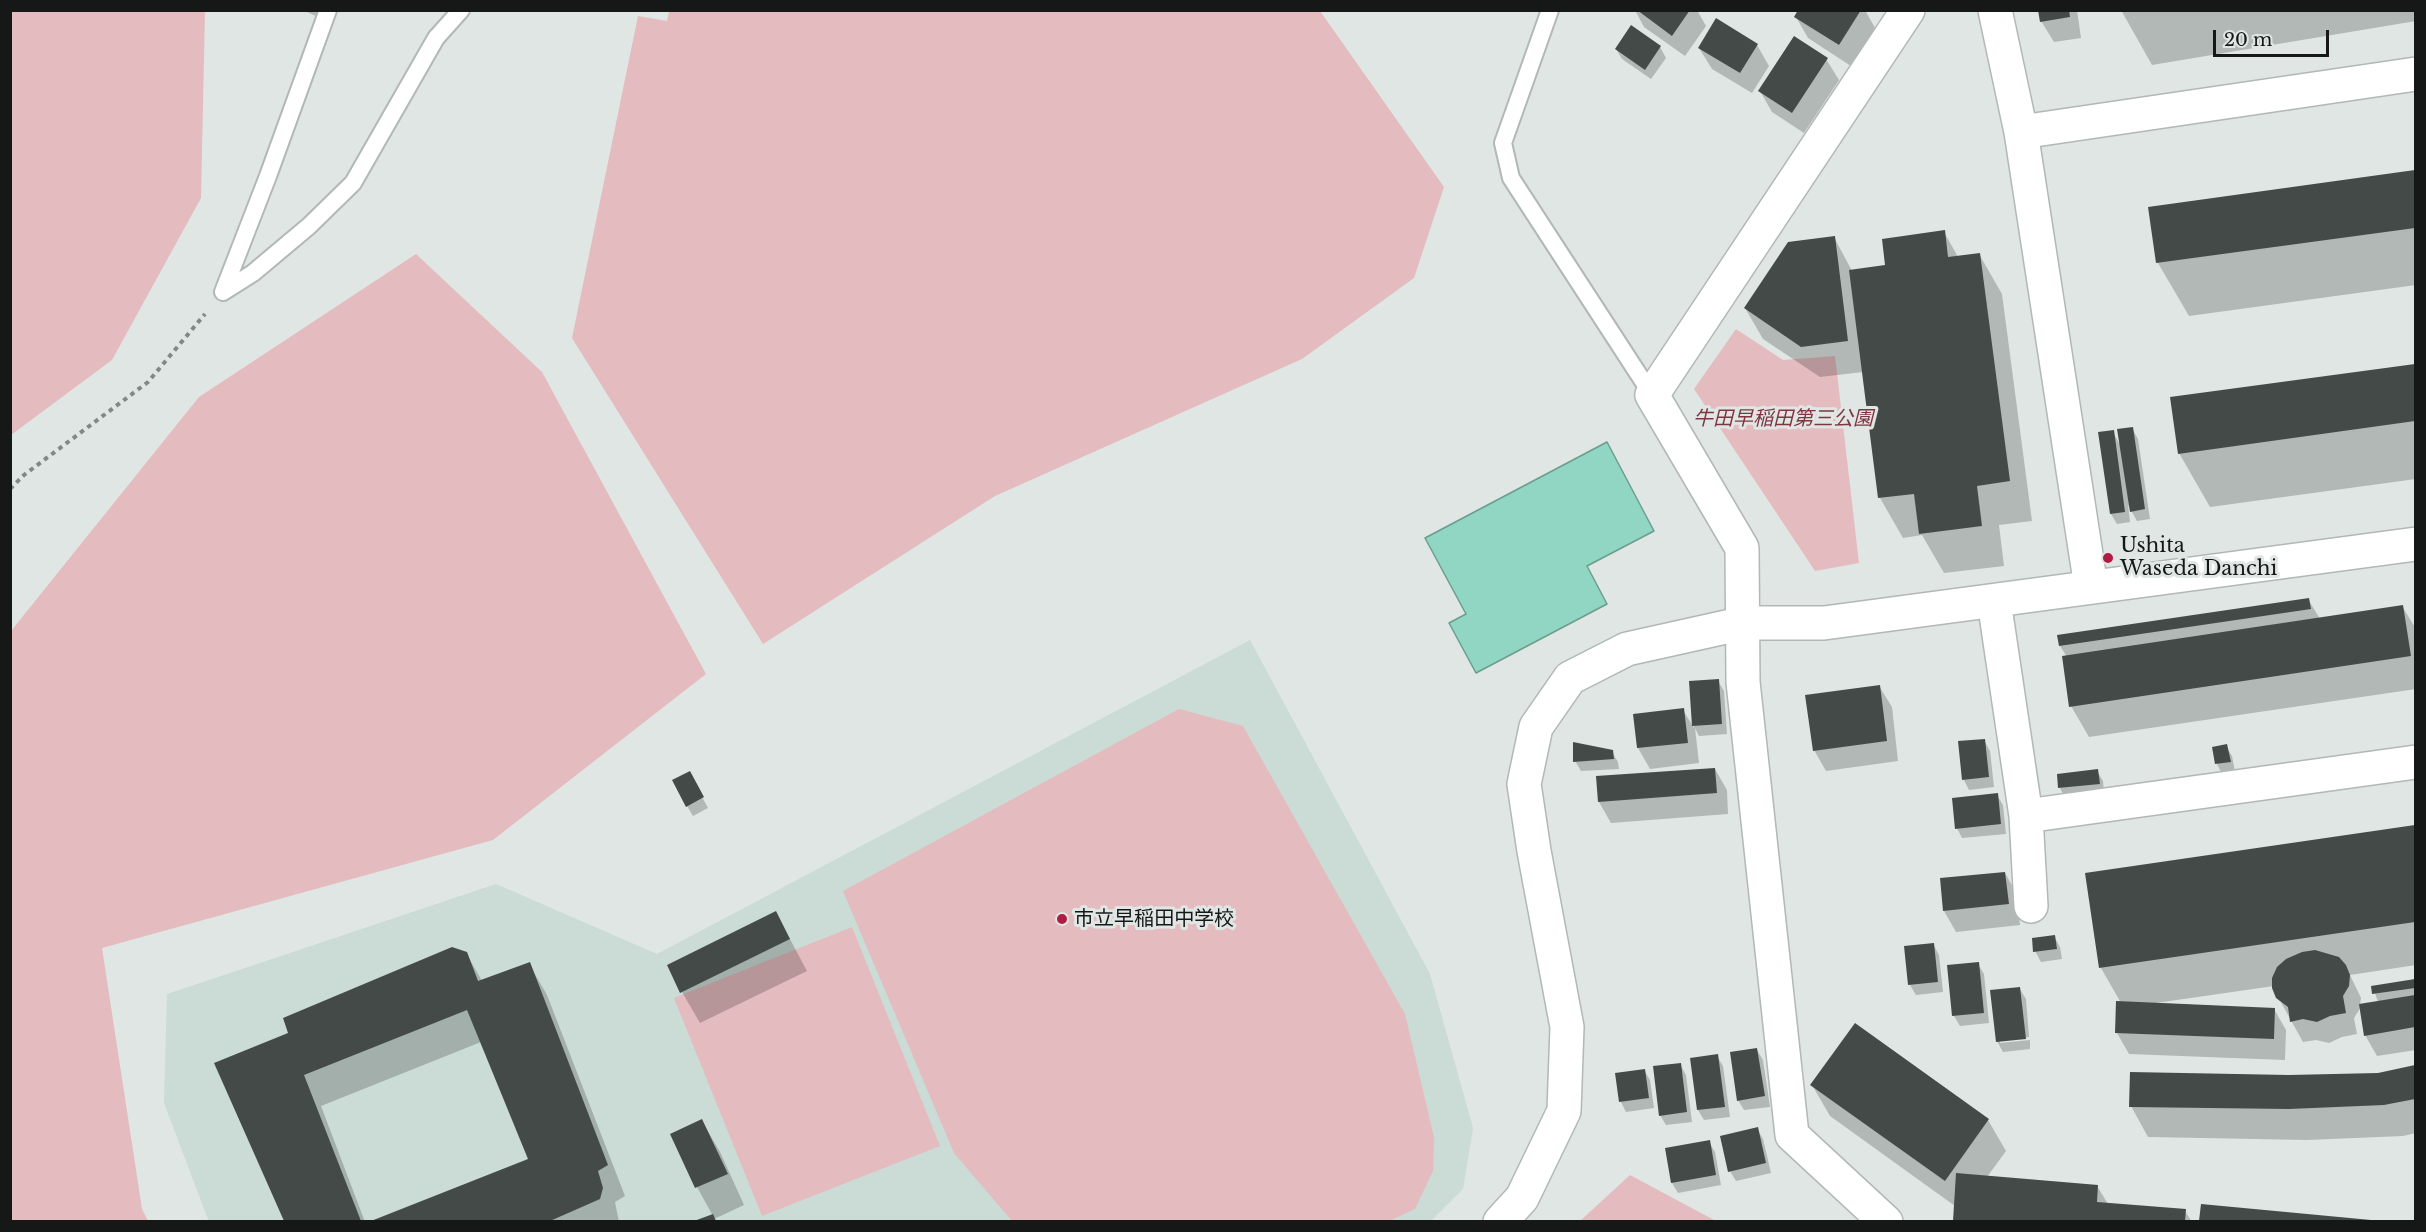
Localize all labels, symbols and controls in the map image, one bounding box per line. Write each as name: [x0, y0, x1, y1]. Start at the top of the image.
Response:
scale bar: [2216, 18, 2332, 56]
text: 20 m: [2224, 29, 2272, 51]
park label: 牛田早稲田第三公園: [1693, 407, 1873, 431]
place label: Ushita Waseda Danchi: [2120, 534, 2277, 581]
marker: Ushita Waseda Danchi: [2101, 551, 2115, 565]
place label: 市立早稲田中学校: [1074, 907, 1234, 931]
marker: 市立早稲田中学校: [1055, 912, 1069, 926]

